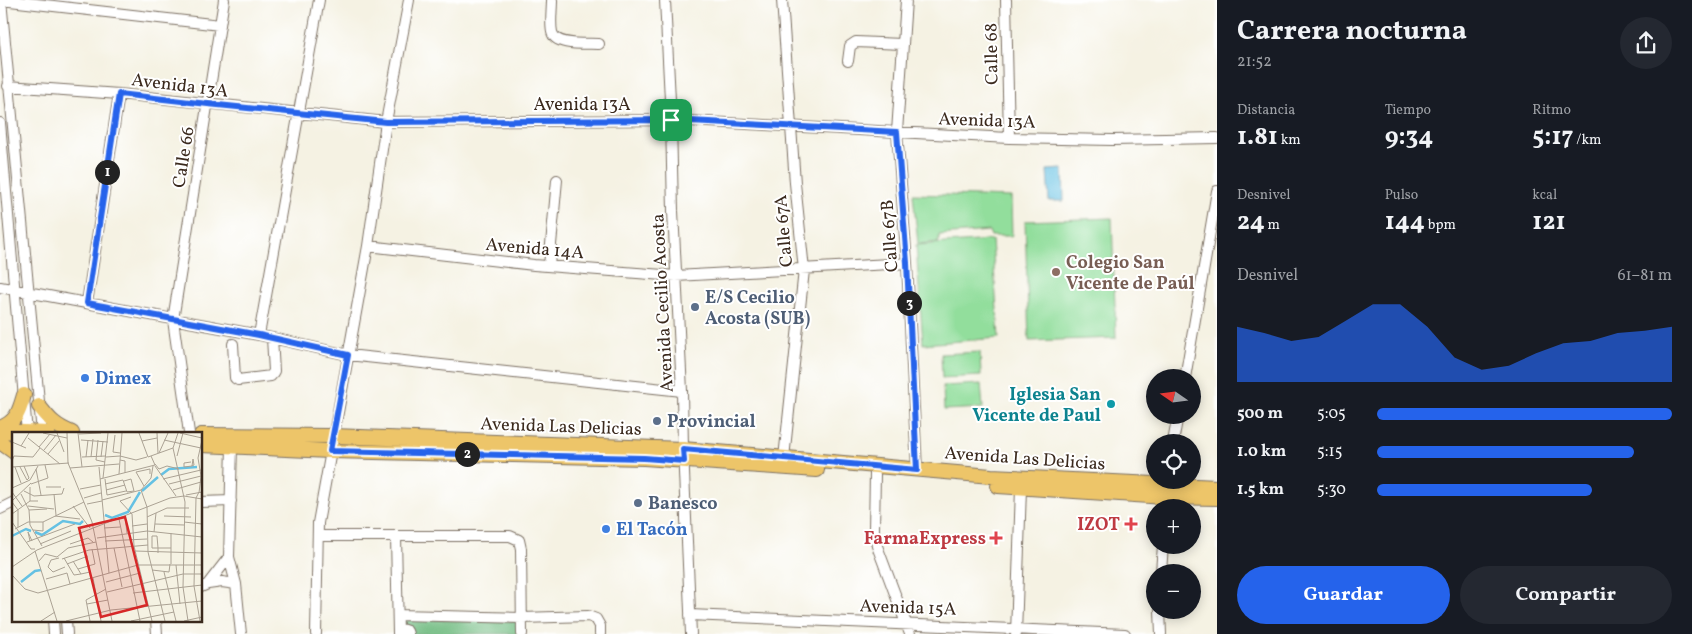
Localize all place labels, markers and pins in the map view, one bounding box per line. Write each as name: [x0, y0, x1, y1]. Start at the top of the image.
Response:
pin: [650, 99, 692, 141]
pin: 1: [94, 160, 120, 184]
place label: Colegio San Vicente de Paúl: [1066, 251, 1195, 297]
marker: Colegio San Vicente de Paúl: [1050, 266, 1062, 278]
place label: E/S Cecilio Acosta (SUB): [705, 286, 811, 332]
pin: 3: [896, 290, 922, 316]
marker: E/S Cecilio Acosta (SUB): [689, 301, 701, 313]
place label: Dimex: [95, 367, 151, 392]
marker: Dimex: [79, 372, 91, 384]
place label: Iglesia San Vicente de Paul: [972, 383, 1101, 429]
marker: Iglesia San Vicente de Paul: [1105, 398, 1117, 410]
place label: Provincial: [667, 410, 756, 435]
marker: Provincial: [651, 415, 663, 427]
pin: 2: [454, 442, 480, 466]
place label: Banesco: [648, 492, 718, 517]
marker: Banesco: [632, 497, 644, 509]
place label: IZOT: [1077, 513, 1120, 538]
marker: IZOT: [1124, 517, 1138, 531]
place label: El Tacón: [616, 518, 688, 543]
marker: El Tacón: [600, 523, 612, 535]
place label: FarmaExpress: [864, 527, 986, 552]
marker: FarmaExpress: [990, 532, 1002, 544]

